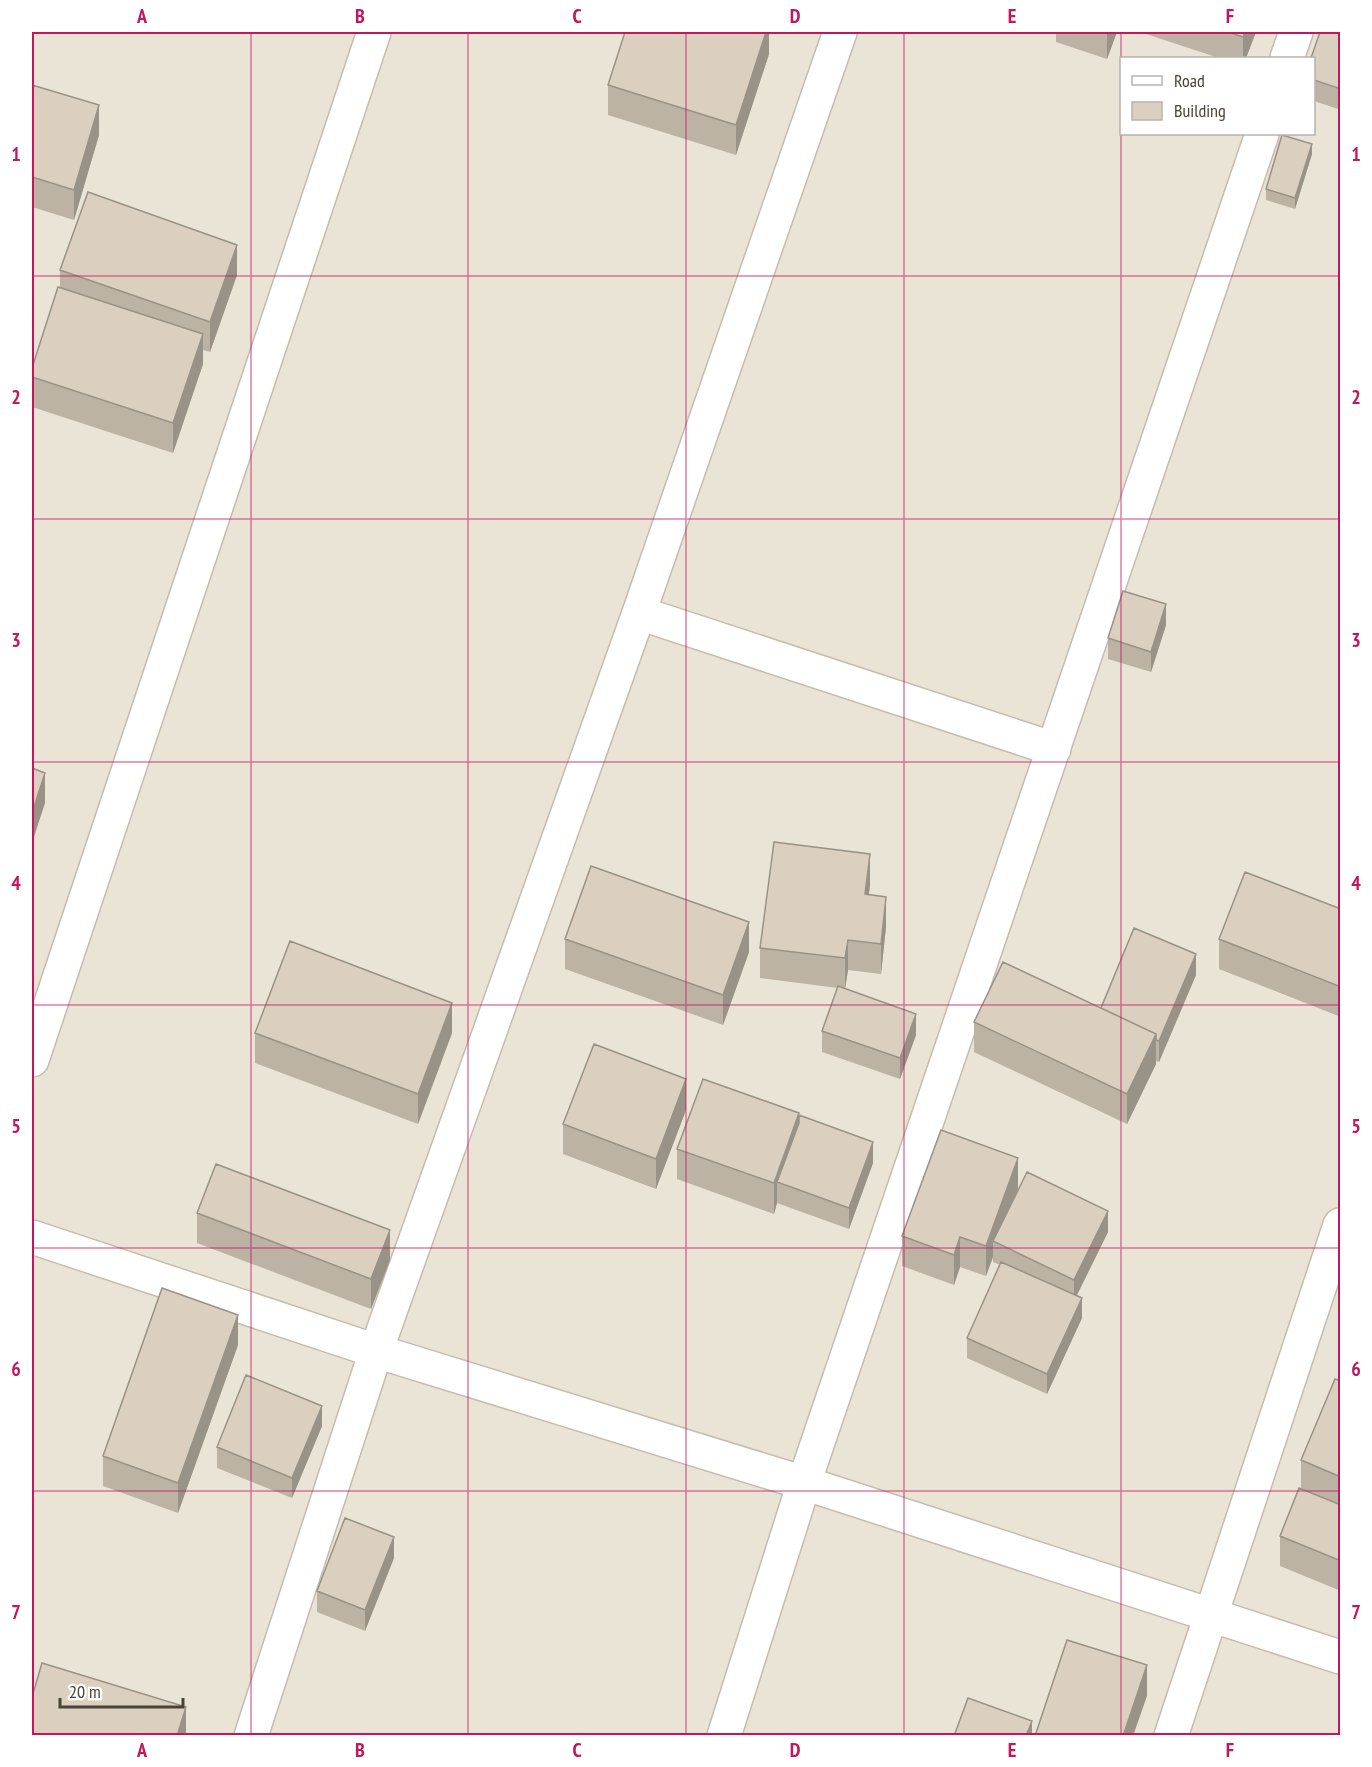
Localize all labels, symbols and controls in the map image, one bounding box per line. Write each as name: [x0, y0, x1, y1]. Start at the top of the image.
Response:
text: A: [136, 3, 148, 29]
text: B: [355, 3, 365, 29]
text: C: [572, 3, 582, 29]
text: D: [790, 3, 801, 29]
text: E: [1008, 3, 1016, 29]
text: F: [1226, 3, 1234, 29]
legend: [1120, 57, 1315, 135]
text: Road: [1174, 69, 1205, 92]
text: Building: [1174, 99, 1226, 122]
text: 1: [11, 141, 21, 167]
text: 1: [1351, 141, 1361, 167]
text: 2: [11, 384, 21, 410]
text: 2: [1351, 384, 1361, 410]
text: 3: [11, 627, 21, 653]
text: 3: [1351, 627, 1361, 653]
text: 4: [11, 870, 21, 896]
text: 4: [1351, 870, 1361, 896]
text: 5: [11, 1113, 21, 1139]
text: 5: [1351, 1113, 1361, 1139]
text: 6: [11, 1356, 21, 1382]
text: 6: [1351, 1356, 1361, 1382]
text: 7: [11, 1599, 21, 1625]
text: 7: [1351, 1599, 1361, 1625]
scale bar: [60, 1671, 183, 1709]
text: 20 m: [69, 1680, 101, 1703]
text: A: [136, 1737, 148, 1763]
text: B: [355, 1737, 365, 1763]
text: C: [572, 1737, 582, 1763]
text: D: [790, 1737, 801, 1763]
text: E: [1008, 1737, 1016, 1763]
text: F: [1226, 1737, 1234, 1763]

